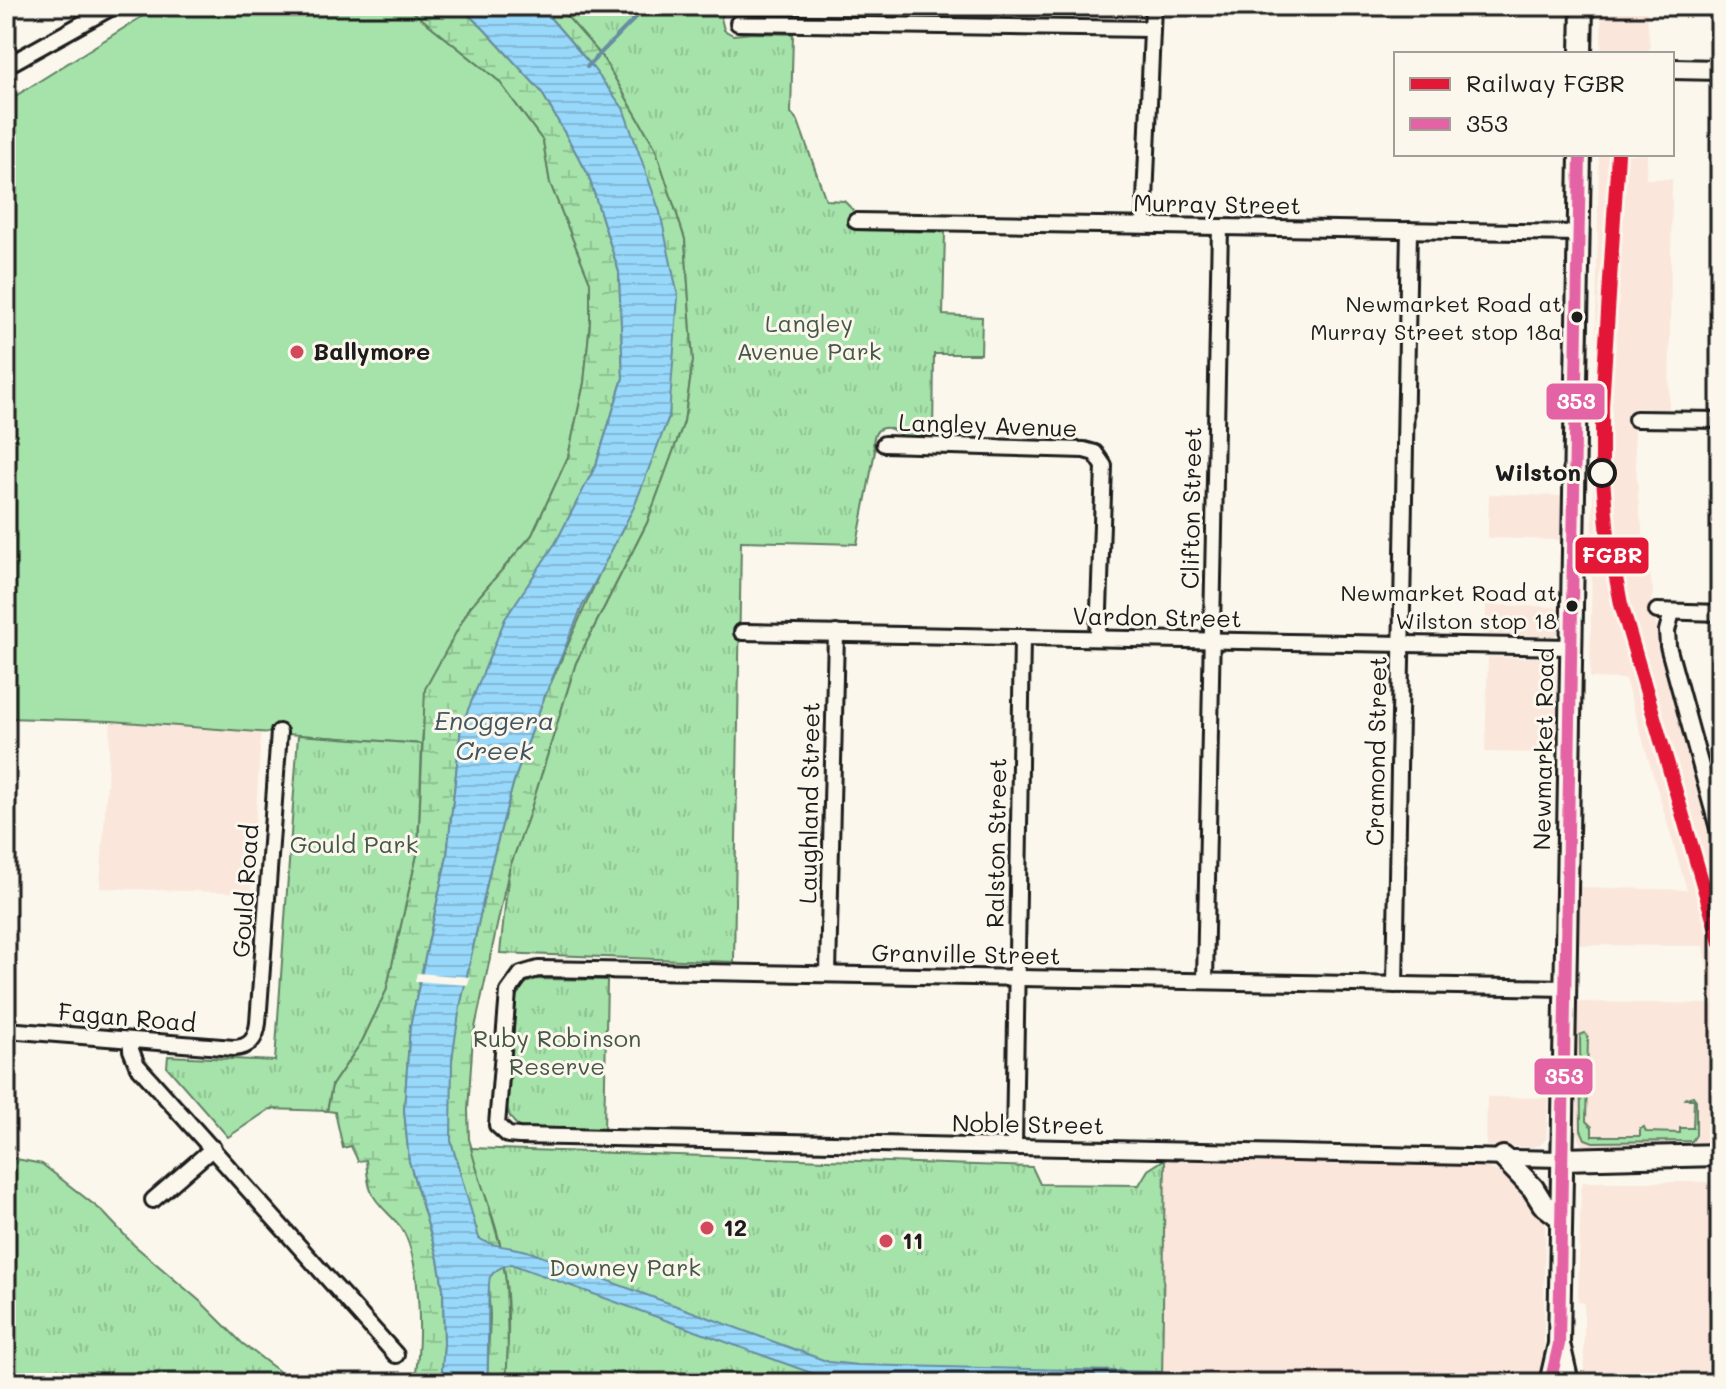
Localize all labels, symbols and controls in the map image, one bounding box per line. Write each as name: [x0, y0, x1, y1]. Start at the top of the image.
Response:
legend: [1394, 52, 1674, 156]
text: Railway FGBR: [1466, 67, 1625, 98]
text: 353: [1466, 107, 1508, 138]
street label: Murray Street: [1133, 187, 1301, 220]
place label: Newmarket Road at Murray Street stop 18a: [1310, 289, 1562, 346]
park label: Langley Avenue Park: [736, 307, 882, 366]
marker: Newmarket Road at Murray Street stop 18a: [1569, 309, 1585, 325]
place label: Ballymore: [313, 335, 430, 366]
marker: Ballymore: [288, 343, 306, 361]
line badge: 353: [1545, 382, 1606, 421]
text: 353: [1556, 386, 1596, 415]
street label: Langley Avenue: [898, 406, 1078, 443]
street label: Clifton Street: [1174, 427, 1207, 589]
place label: Wilston: [1495, 456, 1581, 487]
marker: Wilston: [1588, 459, 1616, 487]
line badge: FGBR: [1574, 536, 1650, 575]
text: FGBR: [1581, 540, 1643, 569]
place label: Newmarket Road at Wilston stop 18: [1341, 578, 1557, 635]
marker: Newmarket Road at Wilston stop 18: [1564, 598, 1580, 614]
street label: Vardon Street: [1072, 600, 1242, 633]
street label: Newmarket Road: [1525, 647, 1560, 851]
street label: Cramond Street: [1358, 656, 1393, 846]
street label: Laughland Street: [791, 702, 826, 904]
water label: Enoggera Creek: [434, 703, 554, 767]
street label: Ralston Street: [979, 758, 1012, 928]
street label: Gould Road: [224, 823, 265, 959]
park label: Gould Park: [290, 828, 418, 859]
street label: Granville Street: [871, 936, 1061, 971]
street label: Fagan Road: [57, 995, 197, 1038]
park label: Ruby Robinson Reserve: [473, 1022, 641, 1081]
line badge: 353: [1533, 1057, 1594, 1096]
text: 353: [1544, 1061, 1584, 1090]
street label: Noble Street: [952, 1107, 1104, 1140]
place label: 12: [723, 1211, 747, 1242]
marker: 12: [698, 1219, 716, 1237]
place label: 11: [902, 1224, 923, 1255]
marker: 11: [877, 1232, 895, 1250]
park label: Downey Park: [549, 1251, 701, 1282]

